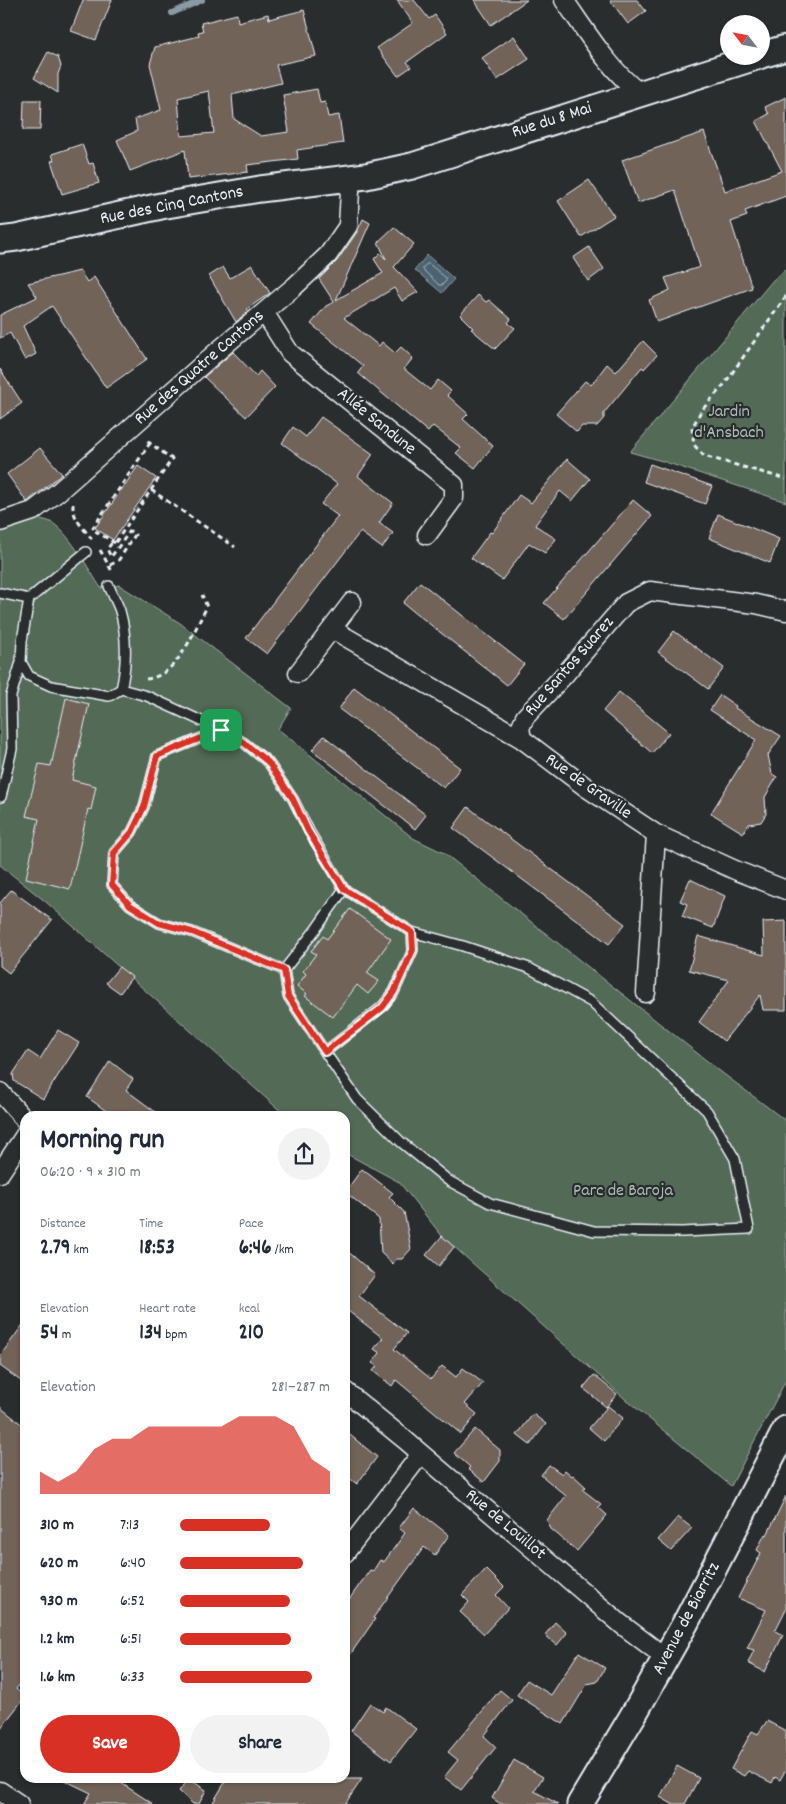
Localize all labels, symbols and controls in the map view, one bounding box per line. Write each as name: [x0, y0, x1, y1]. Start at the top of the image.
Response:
north arrow: [720, 15, 770, 65]
map controls: [720, 15, 770, 65]
street label: Rue du 8 Mai: [509, 96, 595, 146]
street label: Rue des Cinq Cantons: [98, 180, 246, 232]
street label: Rue des Quatre Cantons: [130, 304, 270, 432]
street label: Allée Sandune: [331, 382, 421, 462]
park label: Jardin d'Ansbach: [694, 400, 764, 446]
street label: Rue Santos Suarez: [519, 611, 621, 722]
pin: [200, 709, 242, 751]
icon: arrive: [207, 716, 235, 744]
street label: Rue de Graville: [540, 748, 636, 826]
text: Morning run: [40, 1122, 164, 1162]
button: share: [278, 1128, 330, 1180]
text: 06:20 · 9 × 310 m: [40, 1161, 141, 1184]
park label: Parc de Baroja: [573, 1179, 674, 1204]
text: Distance: [40, 1214, 86, 1234]
text: Time: [139, 1214, 163, 1234]
text: Pace: [239, 1214, 263, 1234]
text: 2.79: [40, 1234, 70, 1264]
text: 18:53: [139, 1234, 175, 1264]
text: 6:46: [239, 1234, 271, 1264]
text: km: [70, 1240, 89, 1260]
text: /km: [271, 1240, 294, 1260]
text: Elevation: [40, 1299, 89, 1319]
text: Heart rate: [139, 1299, 196, 1319]
text: kcal: [239, 1299, 260, 1319]
text: 54: [40, 1319, 58, 1349]
text: 134: [139, 1319, 162, 1349]
text: 210: [239, 1319, 264, 1349]
text: m: [58, 1325, 71, 1345]
text: bpm: [162, 1325, 187, 1345]
text: Elevation: [40, 1376, 96, 1399]
text: 281–287 m: [271, 1376, 330, 1399]
street label: Rue de Louillot: [459, 1484, 551, 1567]
text: 310 m: [40, 1514, 74, 1537]
text: 7:13: [120, 1514, 139, 1537]
text: 620 m: [40, 1552, 78, 1575]
text: 6:40: [120, 1552, 146, 1575]
street label: Avenue de Biarritz: [647, 1558, 727, 1680]
text: 930 m: [40, 1590, 78, 1613]
text: 6:52: [120, 1590, 145, 1613]
text: 1.2 km: [40, 1628, 74, 1651]
text: 6:51: [120, 1628, 141, 1651]
text: 1.6 km: [40, 1666, 75, 1689]
text: 6:33: [120, 1666, 145, 1689]
button: Save: [40, 1715, 180, 1773]
button: Share: [190, 1715, 330, 1773]

